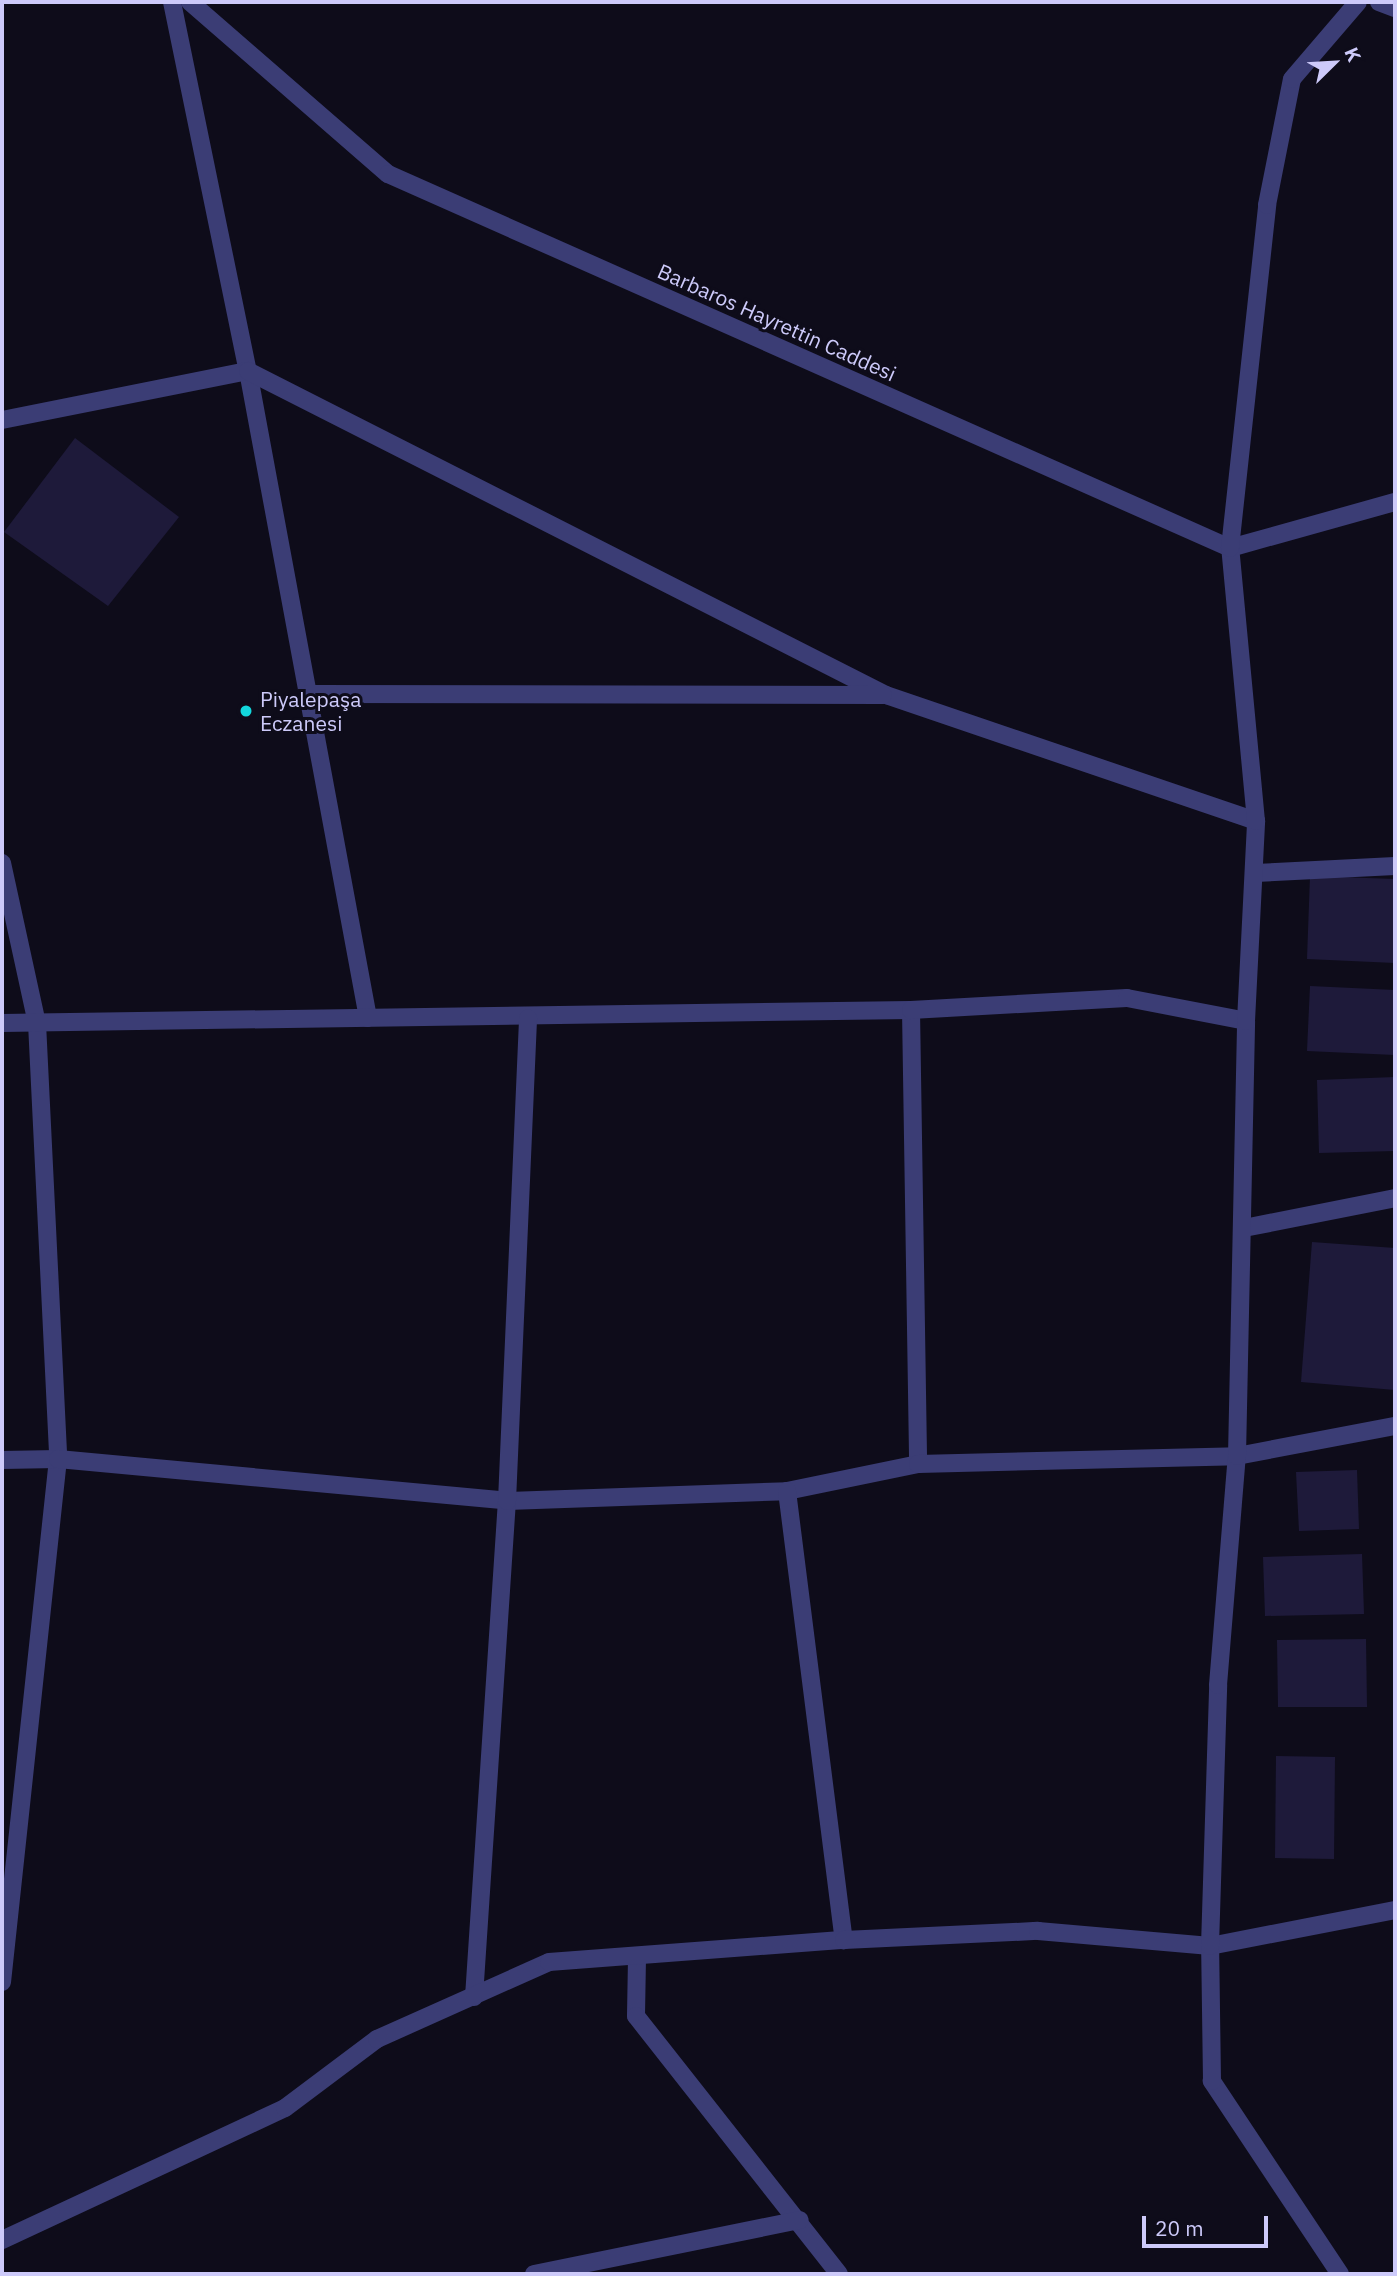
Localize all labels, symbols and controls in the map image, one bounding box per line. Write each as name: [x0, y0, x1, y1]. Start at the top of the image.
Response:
north arrow: [1299, 28, 1369, 98]
text: K: [1340, 44, 1367, 65]
street label: Barbaros Hayrettin Caddesi: [654, 258, 900, 386]
place label: Piyalepaşa Eczanesi: [260, 686, 361, 736]
marker: Piyalepaşa Eczanesi: [238, 703, 254, 719]
scale bar: [1145, 2202, 1271, 2246]
text: 20 m: [1155, 2214, 1204, 2242]

